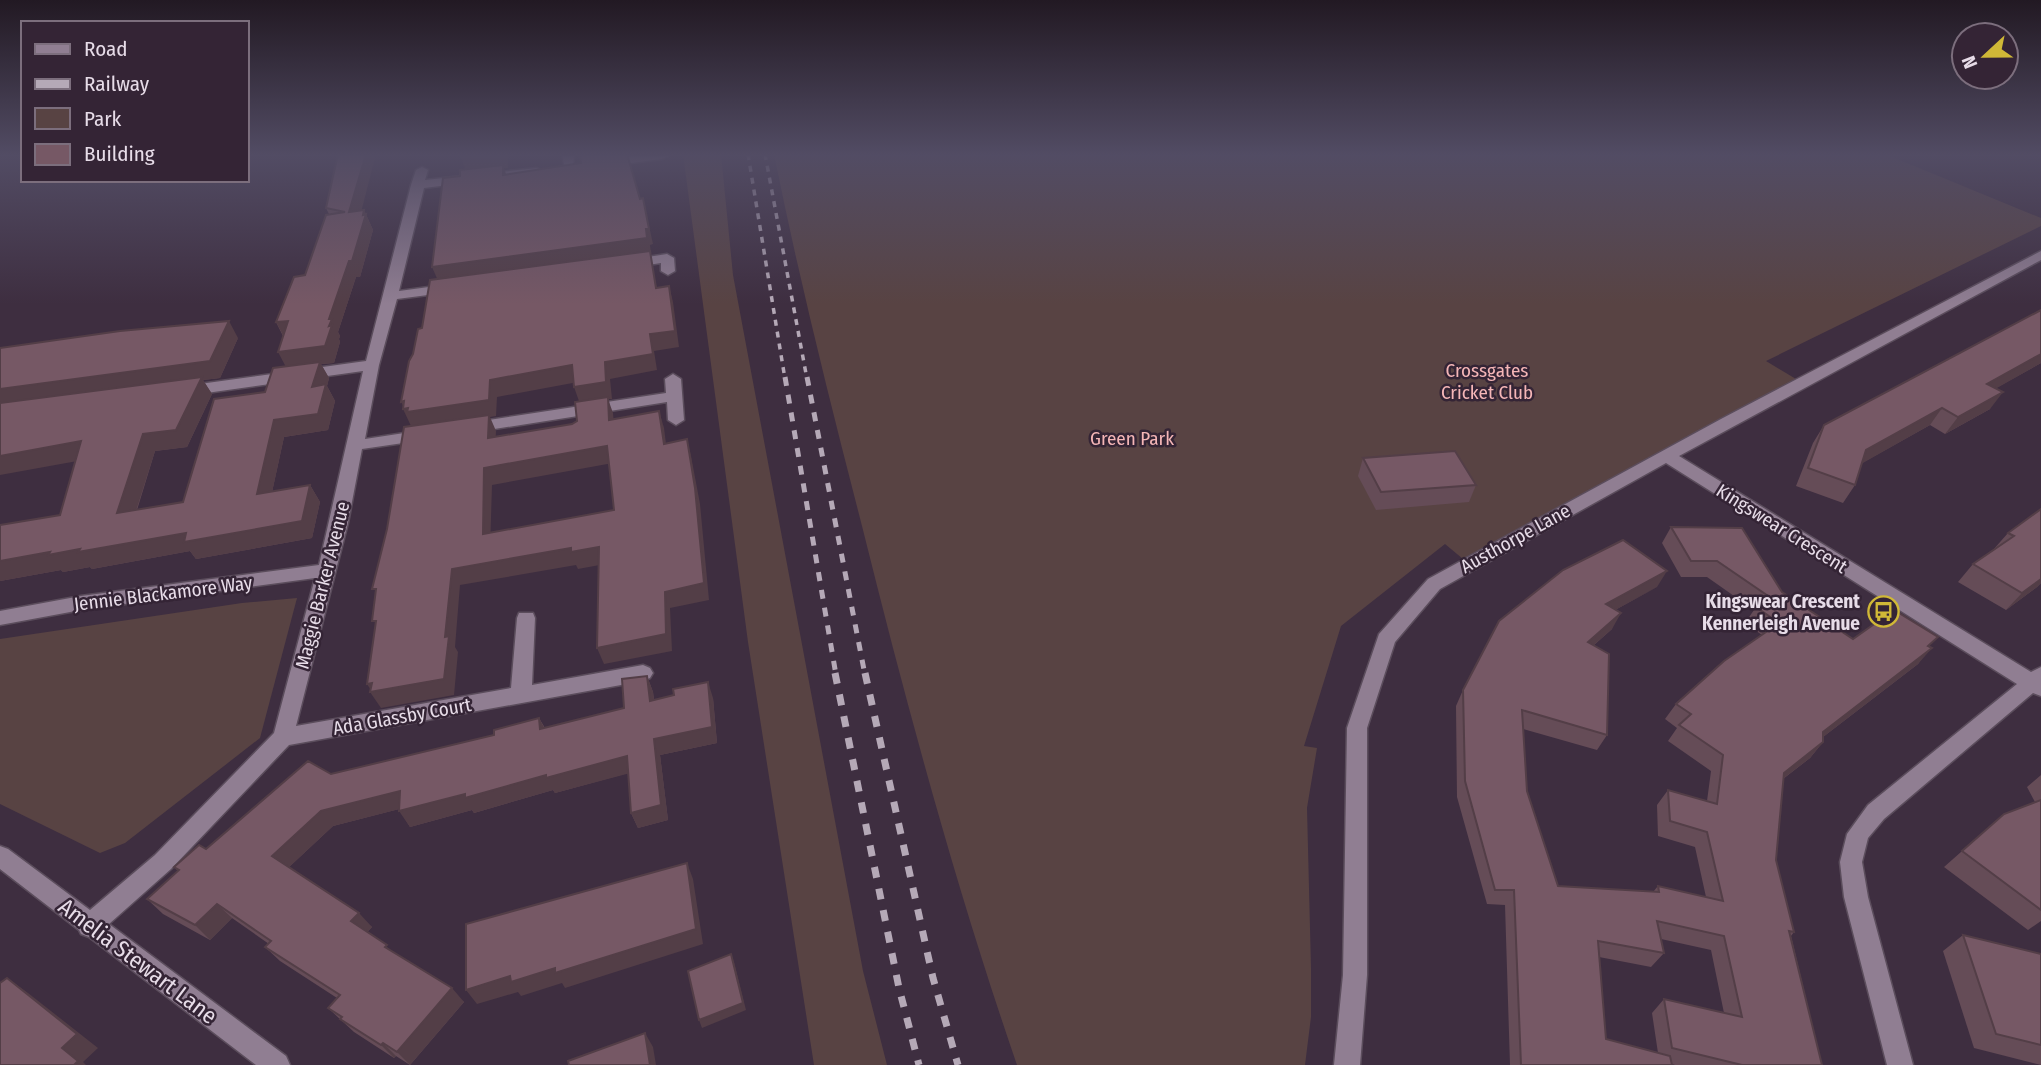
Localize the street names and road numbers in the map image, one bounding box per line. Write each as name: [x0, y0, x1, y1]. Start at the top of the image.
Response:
street label: Kingswear Crescent: [1712, 479, 1852, 578]
street label: Maggie Barker Avenue: [291, 499, 354, 671]
street label: Austhorpe Lane: [1456, 499, 1574, 578]
street label: Jennie Blackamore Way: [73, 571, 254, 616]
street label: Ada Glassby Court: [331, 693, 474, 740]
street label: Amelia Stewart Lane: [53, 892, 223, 1030]

